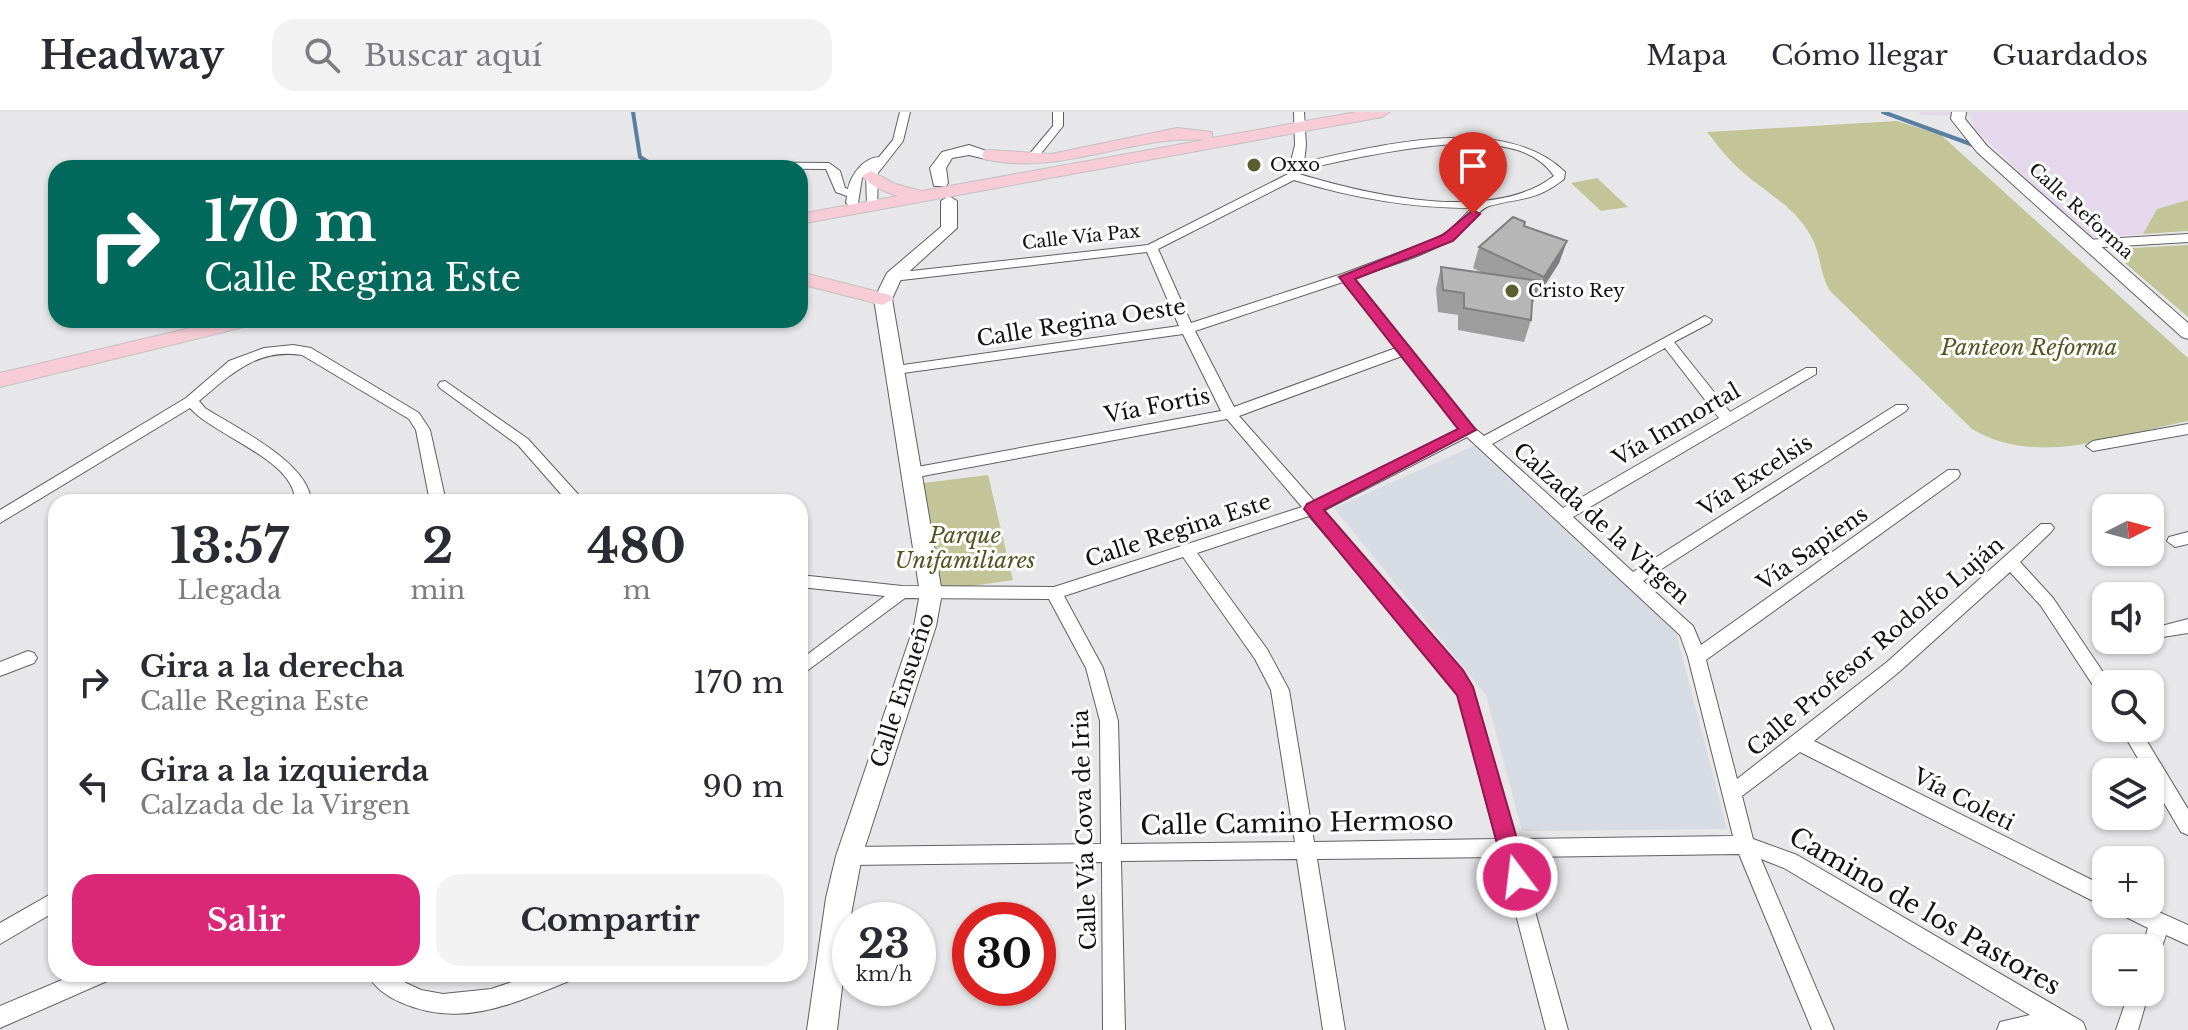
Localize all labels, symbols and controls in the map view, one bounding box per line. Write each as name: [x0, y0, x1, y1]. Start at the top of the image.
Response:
search box: [272, 19, 832, 91]
text: Headway: [40, 32, 224, 79]
icon: search: [300, 33, 344, 77]
text: Buscar aquí: [364, 37, 542, 74]
text: Mapa: [1646, 38, 1727, 73]
text: Cómo llegar: [1771, 38, 1948, 73]
text: Guardados: [1992, 38, 2148, 73]
pin: [1439, 132, 1507, 214]
icon: arrive: [1451, 144, 1495, 188]
place label: Oxxo: [1270, 154, 1320, 176]
marker: Oxxo: [1245, 156, 1263, 174]
street label: Calle Reforma: [2024, 158, 2138, 264]
text: 170 m: [204, 187, 376, 256]
icon: right: [72, 192, 176, 296]
street label: Calle Vía Pax: [1021, 220, 1141, 254]
text: Calle Regina Este: [204, 256, 521, 301]
place label: Cristo Rey: [1528, 280, 1625, 302]
marker: Cristo Rey: [1503, 282, 1521, 300]
street label: Calle Regina Oeste: [975, 293, 1188, 352]
park label: Panteon Reforma: [1940, 334, 2117, 361]
street label: Vía Inmortal: [1607, 377, 1745, 472]
street label: Vía Fortis: [1101, 382, 1212, 429]
street label: Vía Excelsis: [1692, 429, 1817, 523]
street label: Calzada de la Virgen: [1508, 437, 1696, 610]
street label: Calle Regina Este: [1082, 488, 1274, 573]
north arrow: [2092, 494, 2164, 566]
map controls: [2092, 494, 2164, 1006]
street label: Vía Sapiens: [1751, 500, 1873, 597]
text: 13:57: [170, 516, 289, 576]
text: 2: [422, 516, 454, 576]
text: 480: [587, 516, 686, 576]
park label: Parque Unifamiliares: [895, 522, 1035, 574]
street label: Calle Profesor Rodolfo Luján: [1741, 531, 2009, 762]
text: Llegada: [177, 574, 281, 606]
text: min: [411, 574, 465, 606]
text: m: [623, 574, 651, 606]
button: sound: [2092, 582, 2164, 654]
street label: Calle Ensueño: [865, 609, 940, 771]
text: Gira a la derecha: [140, 648, 405, 685]
icon: right: [72, 660, 116, 704]
text: 170 m: [693, 664, 784, 701]
button: search: [2092, 670, 2164, 742]
text: Calle Regina Este: [140, 685, 369, 717]
street label: Calle Vía Cova de Iria: [1067, 708, 1102, 951]
text: Gira a la izquierda: [140, 752, 429, 789]
button: layers: [2092, 758, 2164, 830]
street label: Vía Coleti: [1908, 762, 2019, 837]
icon: left: [72, 764, 116, 808]
text: 90 m: [702, 768, 784, 805]
text: Calzada de la Virgen: [140, 789, 410, 821]
street label: Calle Camino Hermoso: [1140, 804, 1454, 842]
street label: Camino de los Pastores: [1783, 820, 2067, 1002]
position arrow: [1475, 835, 1559, 919]
button: +: [2092, 846, 2164, 918]
button: Salir: [72, 874, 420, 966]
button: Compartir: [436, 874, 784, 966]
speed limit sign: 30: [952, 902, 1056, 1006]
text: 23: [858, 919, 910, 969]
button: −: [2092, 934, 2164, 1006]
text: km/h: [856, 962, 912, 986]

